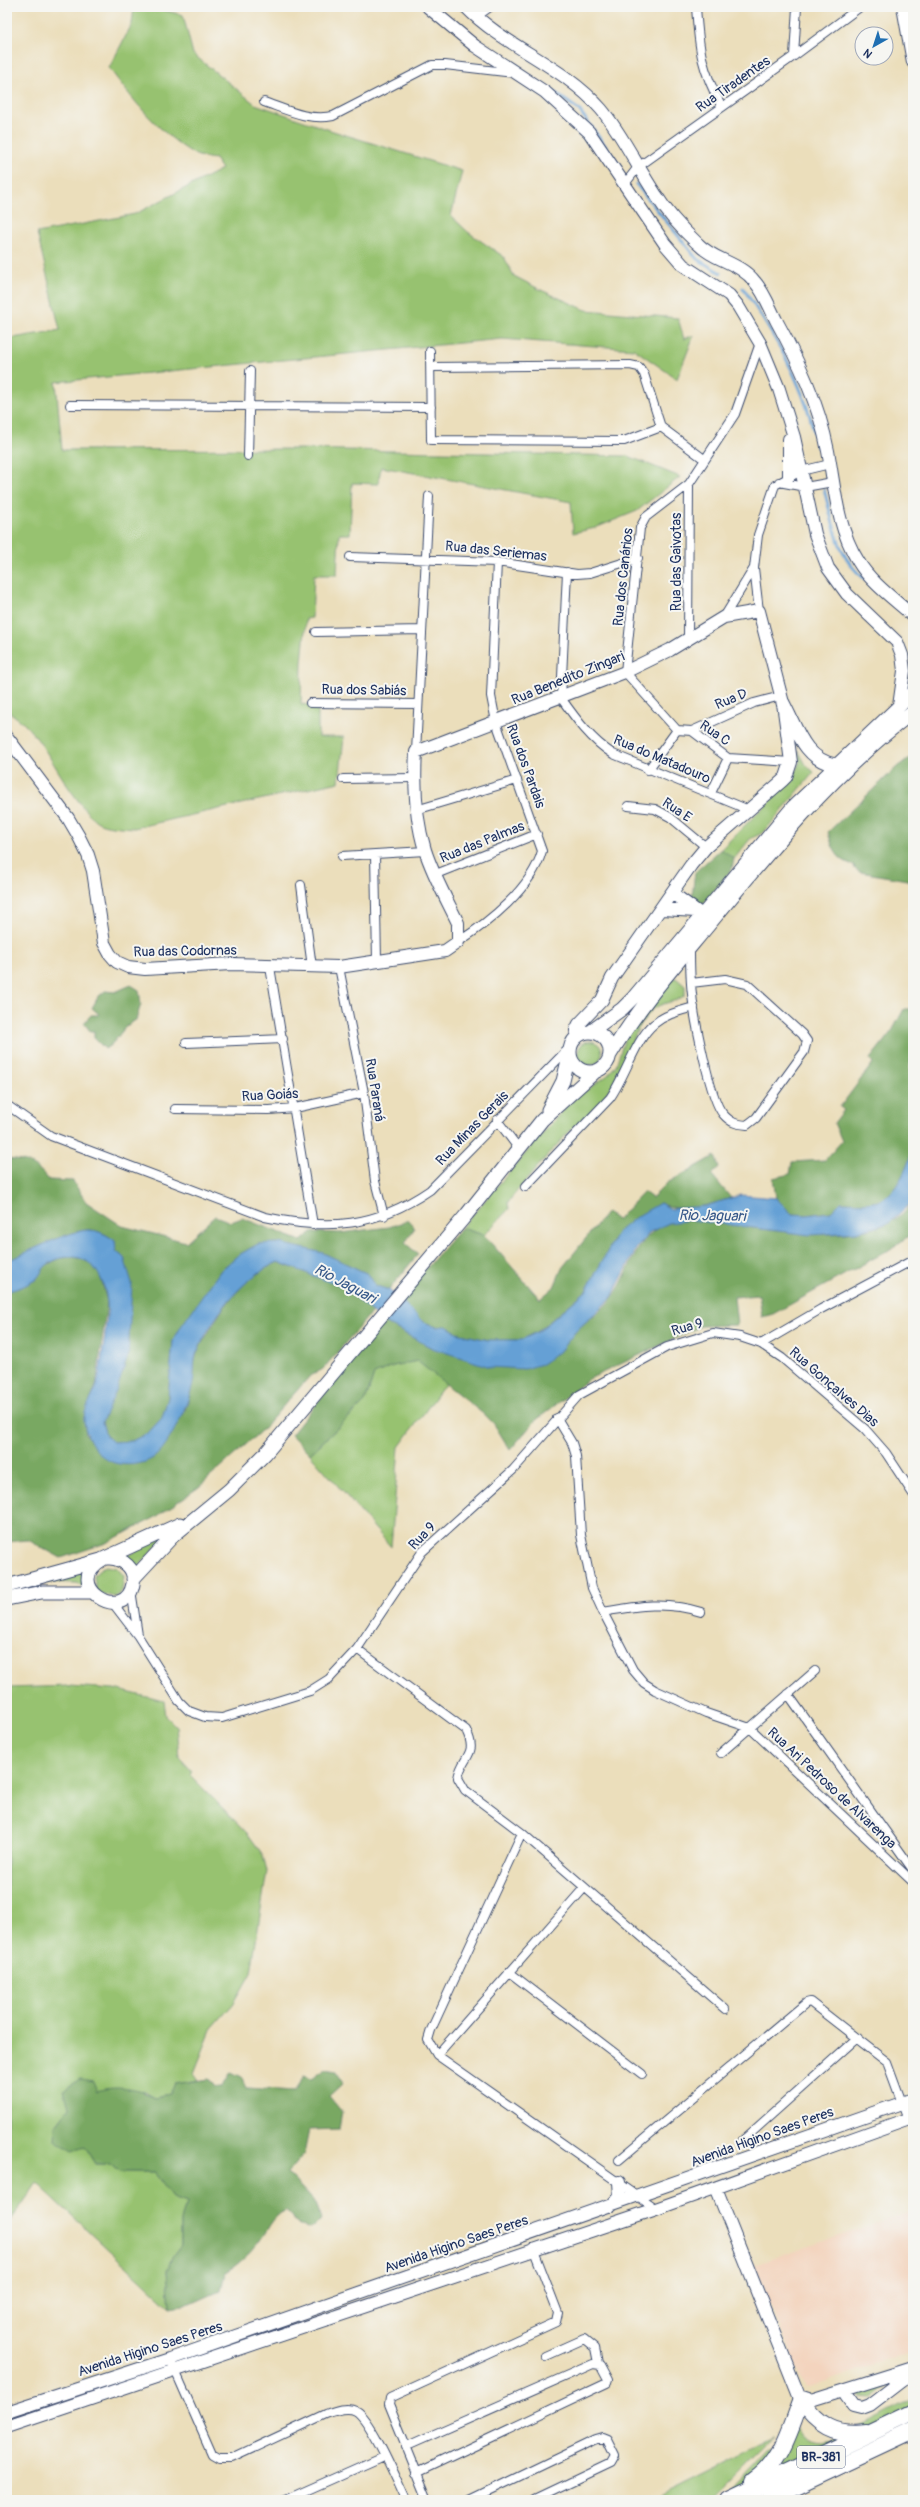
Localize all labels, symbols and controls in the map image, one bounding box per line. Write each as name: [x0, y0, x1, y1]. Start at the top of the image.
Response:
north arrow: [854, 26, 894, 66]
text: N: [861, 46, 875, 61]
street label: Rua Tiradentes: [693, 52, 774, 116]
street label: Rua das Gaivotas: [668, 512, 685, 611]
street label: Rua dos Canários: [609, 526, 637, 627]
street label: Rua das Seriemas: [444, 537, 548, 565]
street label: Rua Benedito Zingari: [509, 647, 628, 708]
street label: Rua dos Sabiás: [321, 681, 407, 699]
street label: Rua D: [712, 685, 750, 713]
street label: Rua C: [696, 717, 734, 750]
street label: Rua dos Pardais: [503, 721, 549, 811]
street label: Rua do Matadouro: [611, 731, 713, 787]
street label: Rua E: [659, 794, 695, 826]
street label: Rua das Palmas: [437, 817, 527, 867]
street label: Rua das Codornas: [133, 942, 238, 960]
street label: Rua Paraná: [362, 1057, 388, 1123]
street label: Rua Goiás: [241, 1085, 300, 1105]
street label: Rua Minas Gerais: [432, 1087, 512, 1169]
water label: Rio Jaguari: [678, 1206, 748, 1226]
water label: Rio Jaguari: [311, 1260, 381, 1309]
street label: Rua 9: [669, 1314, 705, 1340]
street label: Rua Gonçalves Dias: [786, 1344, 883, 1431]
street label: Rua 9: [405, 1519, 439, 1553]
street label: Rua Ari Pedroso de Alvarenga: [764, 1724, 900, 1852]
street label: Avenida Higino Saes Peres: [688, 2103, 836, 2171]
street label: Avenida Higino Saes Peres: [382, 2211, 531, 2277]
street label: Avenida Higino Saes Peres: [76, 2317, 225, 2380]
road number: BR-381: [797, 2446, 845, 2468]

